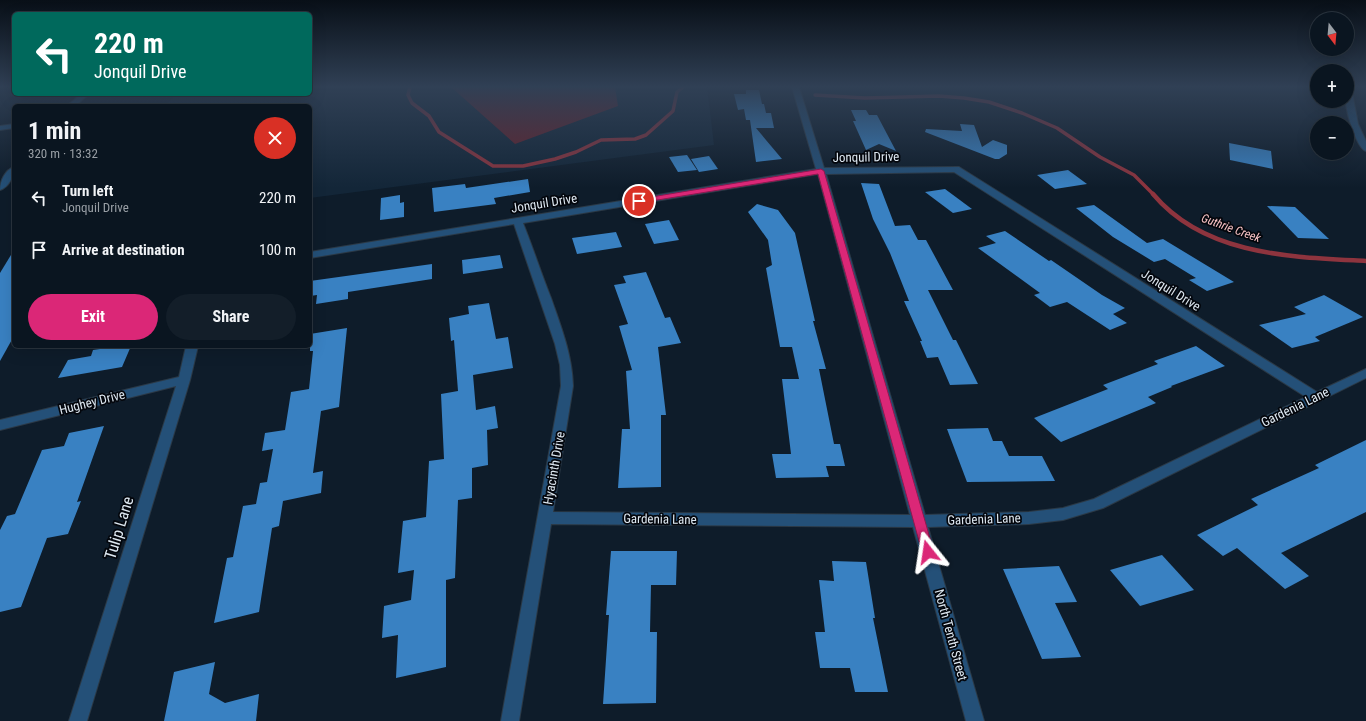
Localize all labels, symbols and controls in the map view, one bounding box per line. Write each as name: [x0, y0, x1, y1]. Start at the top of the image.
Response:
north arrow: [1310, 12, 1354, 56]
map controls: [1310, 12, 1354, 160]
text: 220 m: [94, 27, 164, 60]
icon: left: [28, 28, 80, 80]
text: Jonquil Drive: [94, 61, 186, 82]
button: +: [1310, 64, 1354, 108]
button: −: [1310, 116, 1354, 160]
text: 1 min: [28, 117, 81, 145]
button: close: [254, 117, 296, 159]
text: 320 m · 13:32: [28, 146, 98, 161]
street label: Jonquil Drive: [832, 149, 900, 165]
text: Turn left: [62, 182, 113, 200]
pin: [622, 184, 656, 218]
icon: left: [28, 187, 50, 209]
text: 220 m: [259, 189, 296, 207]
street label: Jonquil Drive: [510, 190, 578, 216]
icon: arrive: [628, 190, 650, 212]
text: Jonquil Drive: [62, 200, 129, 215]
water label: Guthrie Creek: [1199, 211, 1263, 245]
icon: arrive: [28, 239, 50, 261]
text: Arrive at destination: [62, 241, 185, 259]
text: 100 m: [259, 241, 296, 259]
street label: Jonquil Drive: [1139, 266, 1203, 314]
button: Exit: [28, 294, 158, 340]
button: Share: [166, 294, 296, 340]
street label: Gardenia Lane: [1259, 384, 1331, 430]
street label: Hughey Drive: [57, 387, 127, 417]
street label: Hyacinth Drive: [540, 430, 568, 506]
street label: Tulip Lane: [100, 494, 138, 562]
street label: Gardenia Lane: [947, 510, 1021, 528]
street label: Gardenia Lane: [623, 511, 697, 527]
position arrow: [907, 531, 949, 573]
street label: North Tenth Street: [932, 588, 970, 682]

